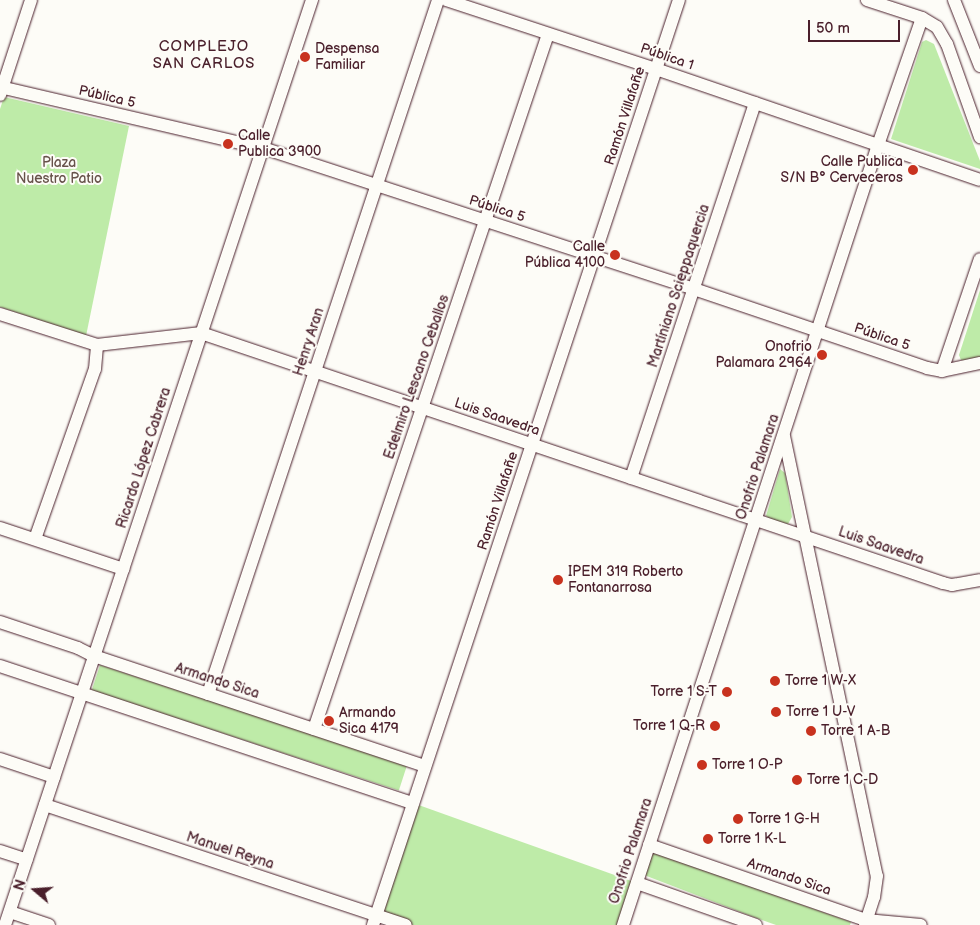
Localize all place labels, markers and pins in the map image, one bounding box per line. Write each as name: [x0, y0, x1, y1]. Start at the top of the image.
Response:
place label: Despensa Familiar: [315, 41, 379, 74]
marker: Despensa Familiar: [299, 51, 311, 63]
place label: Calle Publica 3900: [238, 128, 321, 160]
marker: Calle Publica 3900: [222, 138, 234, 150]
place label: Calle Publica S/N B° Cerveceros: [780, 154, 903, 186]
marker: Calle Publica S/N B° Cerveceros: [907, 164, 919, 176]
place label: Calle Pública 4100: [525, 239, 605, 272]
marker: Calle Pública 4100: [609, 249, 621, 261]
place label: Onofrio Palamara 2964: [715, 339, 812, 372]
marker: Onofrio Palamara 2964: [816, 349, 828, 361]
place label: IPEM 319 Roberto Fontanarrosa: [568, 564, 683, 596]
marker: IPEM 319 Roberto Fontanarrosa: [552, 574, 564, 586]
place label: Torre 1 W-X: [785, 673, 856, 689]
marker: Torre 1 W-X: [769, 675, 781, 687]
place label: Torre 1 S-T: [650, 684, 717, 700]
marker: Torre 1 S-T: [721, 686, 733, 698]
place label: Torre 1 U-V: [786, 704, 855, 720]
place label: Armando Sica 4179: [339, 705, 399, 738]
marker: Torre 1 U-V: [770, 706, 782, 718]
marker: Armando Sica 4179: [323, 715, 335, 727]
place label: Torre 1 Q-R: [633, 718, 705, 734]
marker: Torre 1 Q-R: [709, 720, 721, 732]
place label: Torre 1 A-B: [821, 723, 890, 739]
marker: Torre 1 A-B: [805, 725, 817, 737]
place label: Torre 1 O-P: [712, 757, 783, 773]
marker: Torre 1 O-P: [696, 759, 708, 771]
place label: Torre 1 C-D: [807, 772, 878, 788]
marker: Torre 1 C-D: [791, 774, 803, 786]
place label: Torre 1 G-H: [748, 811, 820, 827]
marker: Torre 1 G-H: [732, 813, 744, 825]
place label: Torre 1 K-L: [718, 831, 786, 847]
marker: Torre 1 K-L: [702, 833, 714, 845]

